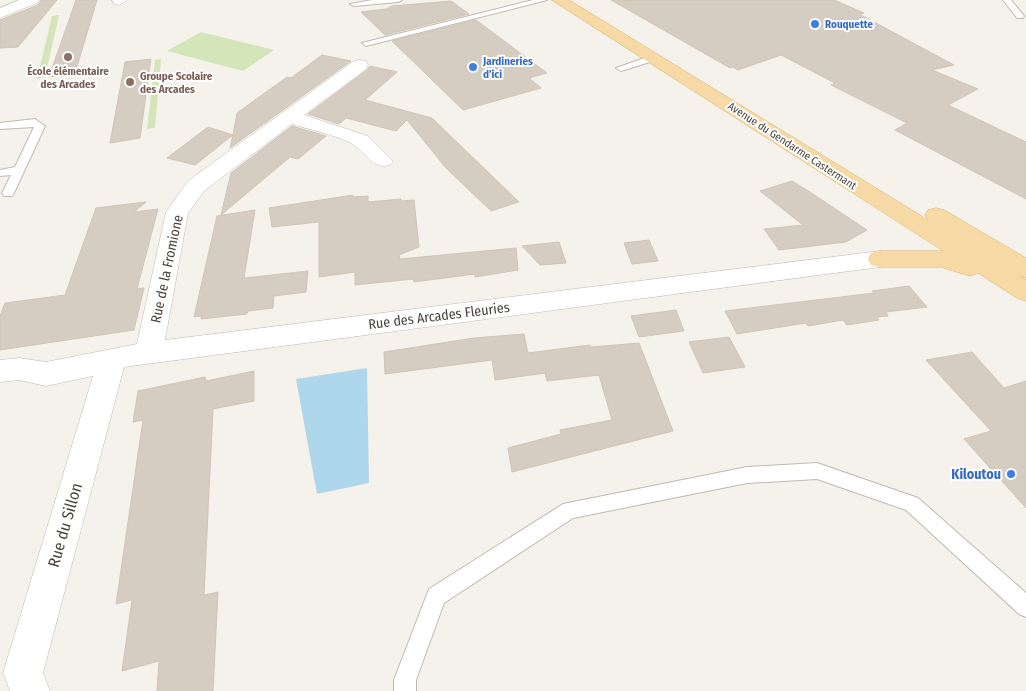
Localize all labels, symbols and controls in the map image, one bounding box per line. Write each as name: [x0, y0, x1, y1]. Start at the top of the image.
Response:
marker: Rouquette: [809, 18, 821, 30]
place label: Rouquette: [825, 18, 873, 31]
marker: École élémentaire des Arcades: [62, 51, 74, 63]
place label: Jardineries d’ici: [482, 55, 533, 81]
marker: Jardineries d’ici: [467, 61, 479, 73]
place label: École élémentaire des Arcades: [27, 64, 109, 91]
place label: Groupe Scolaire des Arcades: [140, 70, 213, 96]
marker: Groupe Scolaire des Arcades: [124, 76, 136, 88]
street label: Avenue du Gendarme Castermant: [725, 100, 859, 193]
street label: Rue de la Fromione: [147, 213, 187, 325]
street label: Rue des Arcades Fleuries: [367, 299, 511, 333]
place label: Kiloutou: [951, 466, 1001, 483]
marker: Kiloutou: [1005, 468, 1017, 480]
street label: Rue du Sillon: [44, 481, 86, 569]

